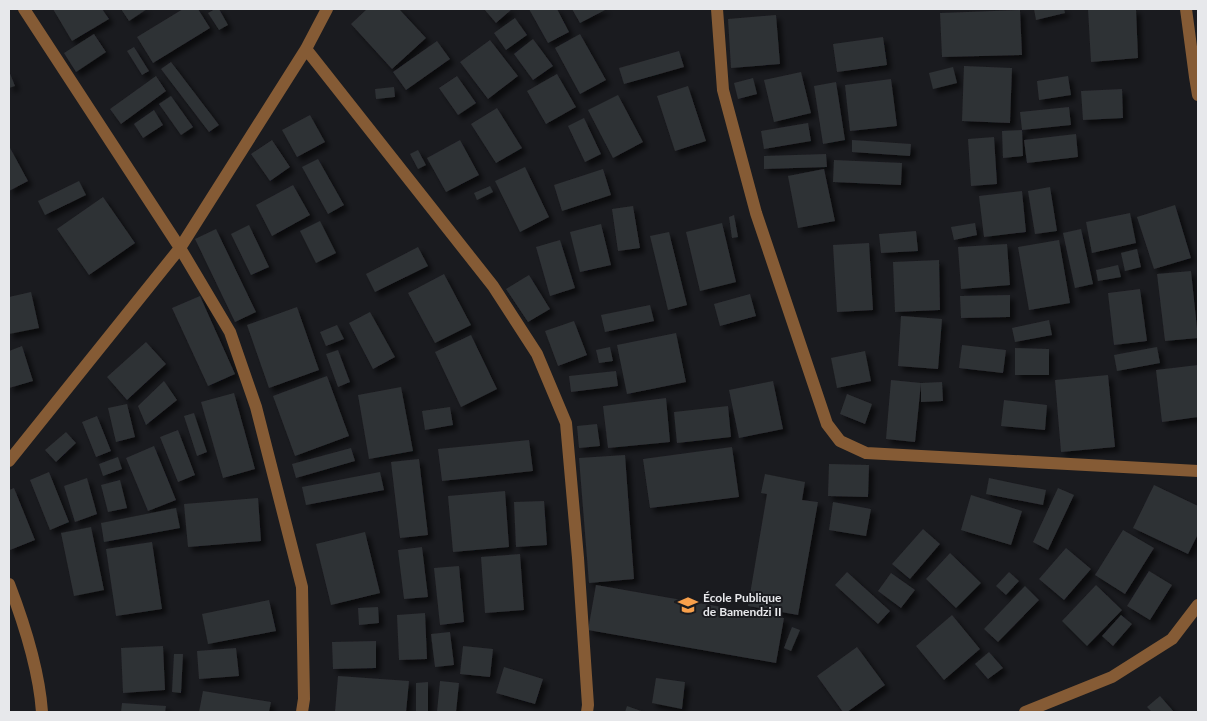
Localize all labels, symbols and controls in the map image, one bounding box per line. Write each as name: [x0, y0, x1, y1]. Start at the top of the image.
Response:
place label: École Publique de Bamendzi II: [703, 590, 782, 619]
school or university icon: École Publique de Bamendzi II: [677, 594, 699, 616]

